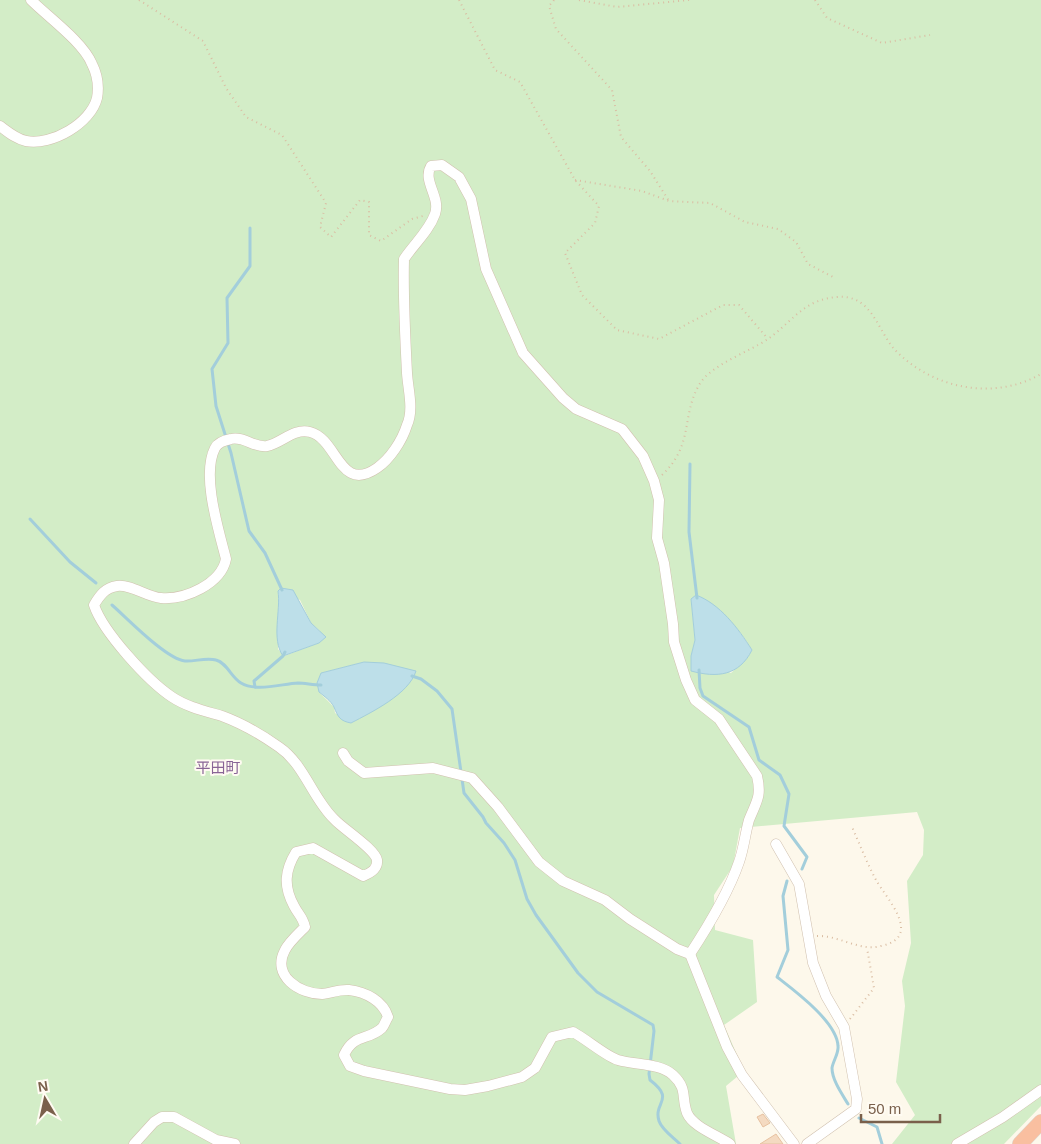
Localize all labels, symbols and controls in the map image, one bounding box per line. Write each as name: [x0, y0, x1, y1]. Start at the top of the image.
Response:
district label: 平田町: [195, 759, 241, 776]
north arrow: [20, 1074, 70, 1124]
text: N: [37, 1077, 49, 1095]
scale bar: [861, 1092, 940, 1124]
text: 50 m: [868, 1100, 901, 1117]

